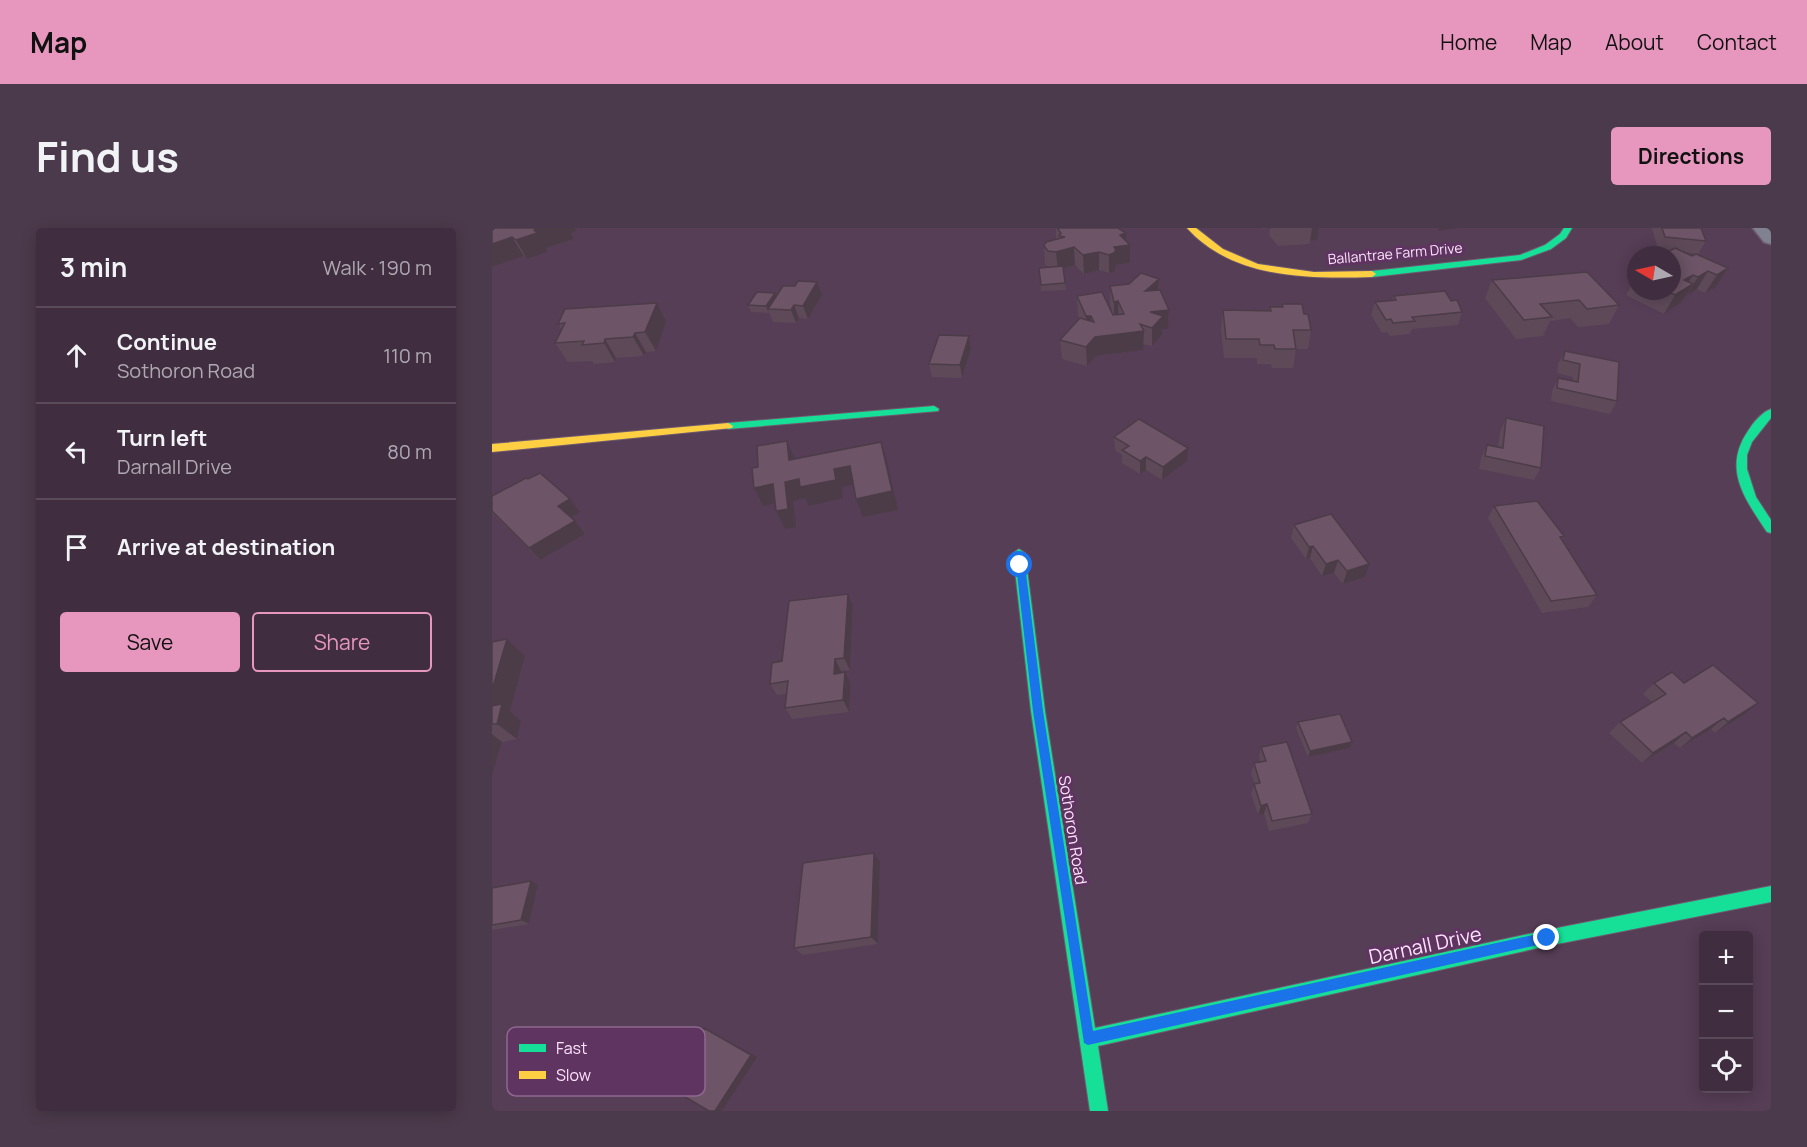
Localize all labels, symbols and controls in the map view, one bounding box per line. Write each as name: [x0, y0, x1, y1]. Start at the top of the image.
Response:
text: Map: [30, 23, 87, 61]
text: Home: [1440, 28, 1497, 56]
text: Map: [1530, 28, 1572, 56]
text: About: [1605, 28, 1664, 56]
text: Contact: [1697, 28, 1777, 56]
text: Find us: [36, 127, 179, 185]
button: Directions: [1611, 127, 1771, 185]
street label: Ballantrae Farm Drive: [1327, 238, 1463, 268]
north arrow: [1627, 246, 1681, 300]
text: 3 min: [60, 249, 127, 285]
text: Walk · 190 m: [323, 254, 432, 281]
text: Continue: [117, 327, 217, 357]
icon: ahead: [60, 339, 93, 372]
text: 110 m: [383, 342, 432, 369]
text: Sothoron Road: [117, 357, 255, 384]
text: Turn left: [117, 423, 207, 453]
icon: left: [60, 435, 93, 468]
text: 80 m: [387, 438, 432, 465]
text: Darnall Drive: [117, 453, 232, 480]
icon: arrive: [60, 531, 93, 564]
text: Arrive at destination: [117, 532, 335, 562]
route start: [1006, 551, 1032, 577]
button: Save: [60, 612, 240, 672]
button: Share: [252, 612, 432, 672]
street label: Sothoron Road: [1053, 774, 1093, 886]
street label: Darnall Drive: [1366, 920, 1484, 970]
route end: [1533, 924, 1559, 950]
map controls: [1699, 931, 1753, 1093]
button: +: [1699, 931, 1753, 985]
button: −: [1699, 985, 1753, 1039]
legend: [507, 1027, 705, 1096]
text: Fast: [556, 1037, 587, 1059]
button: locate: [1699, 1039, 1753, 1093]
text: Slow: [556, 1064, 591, 1086]

